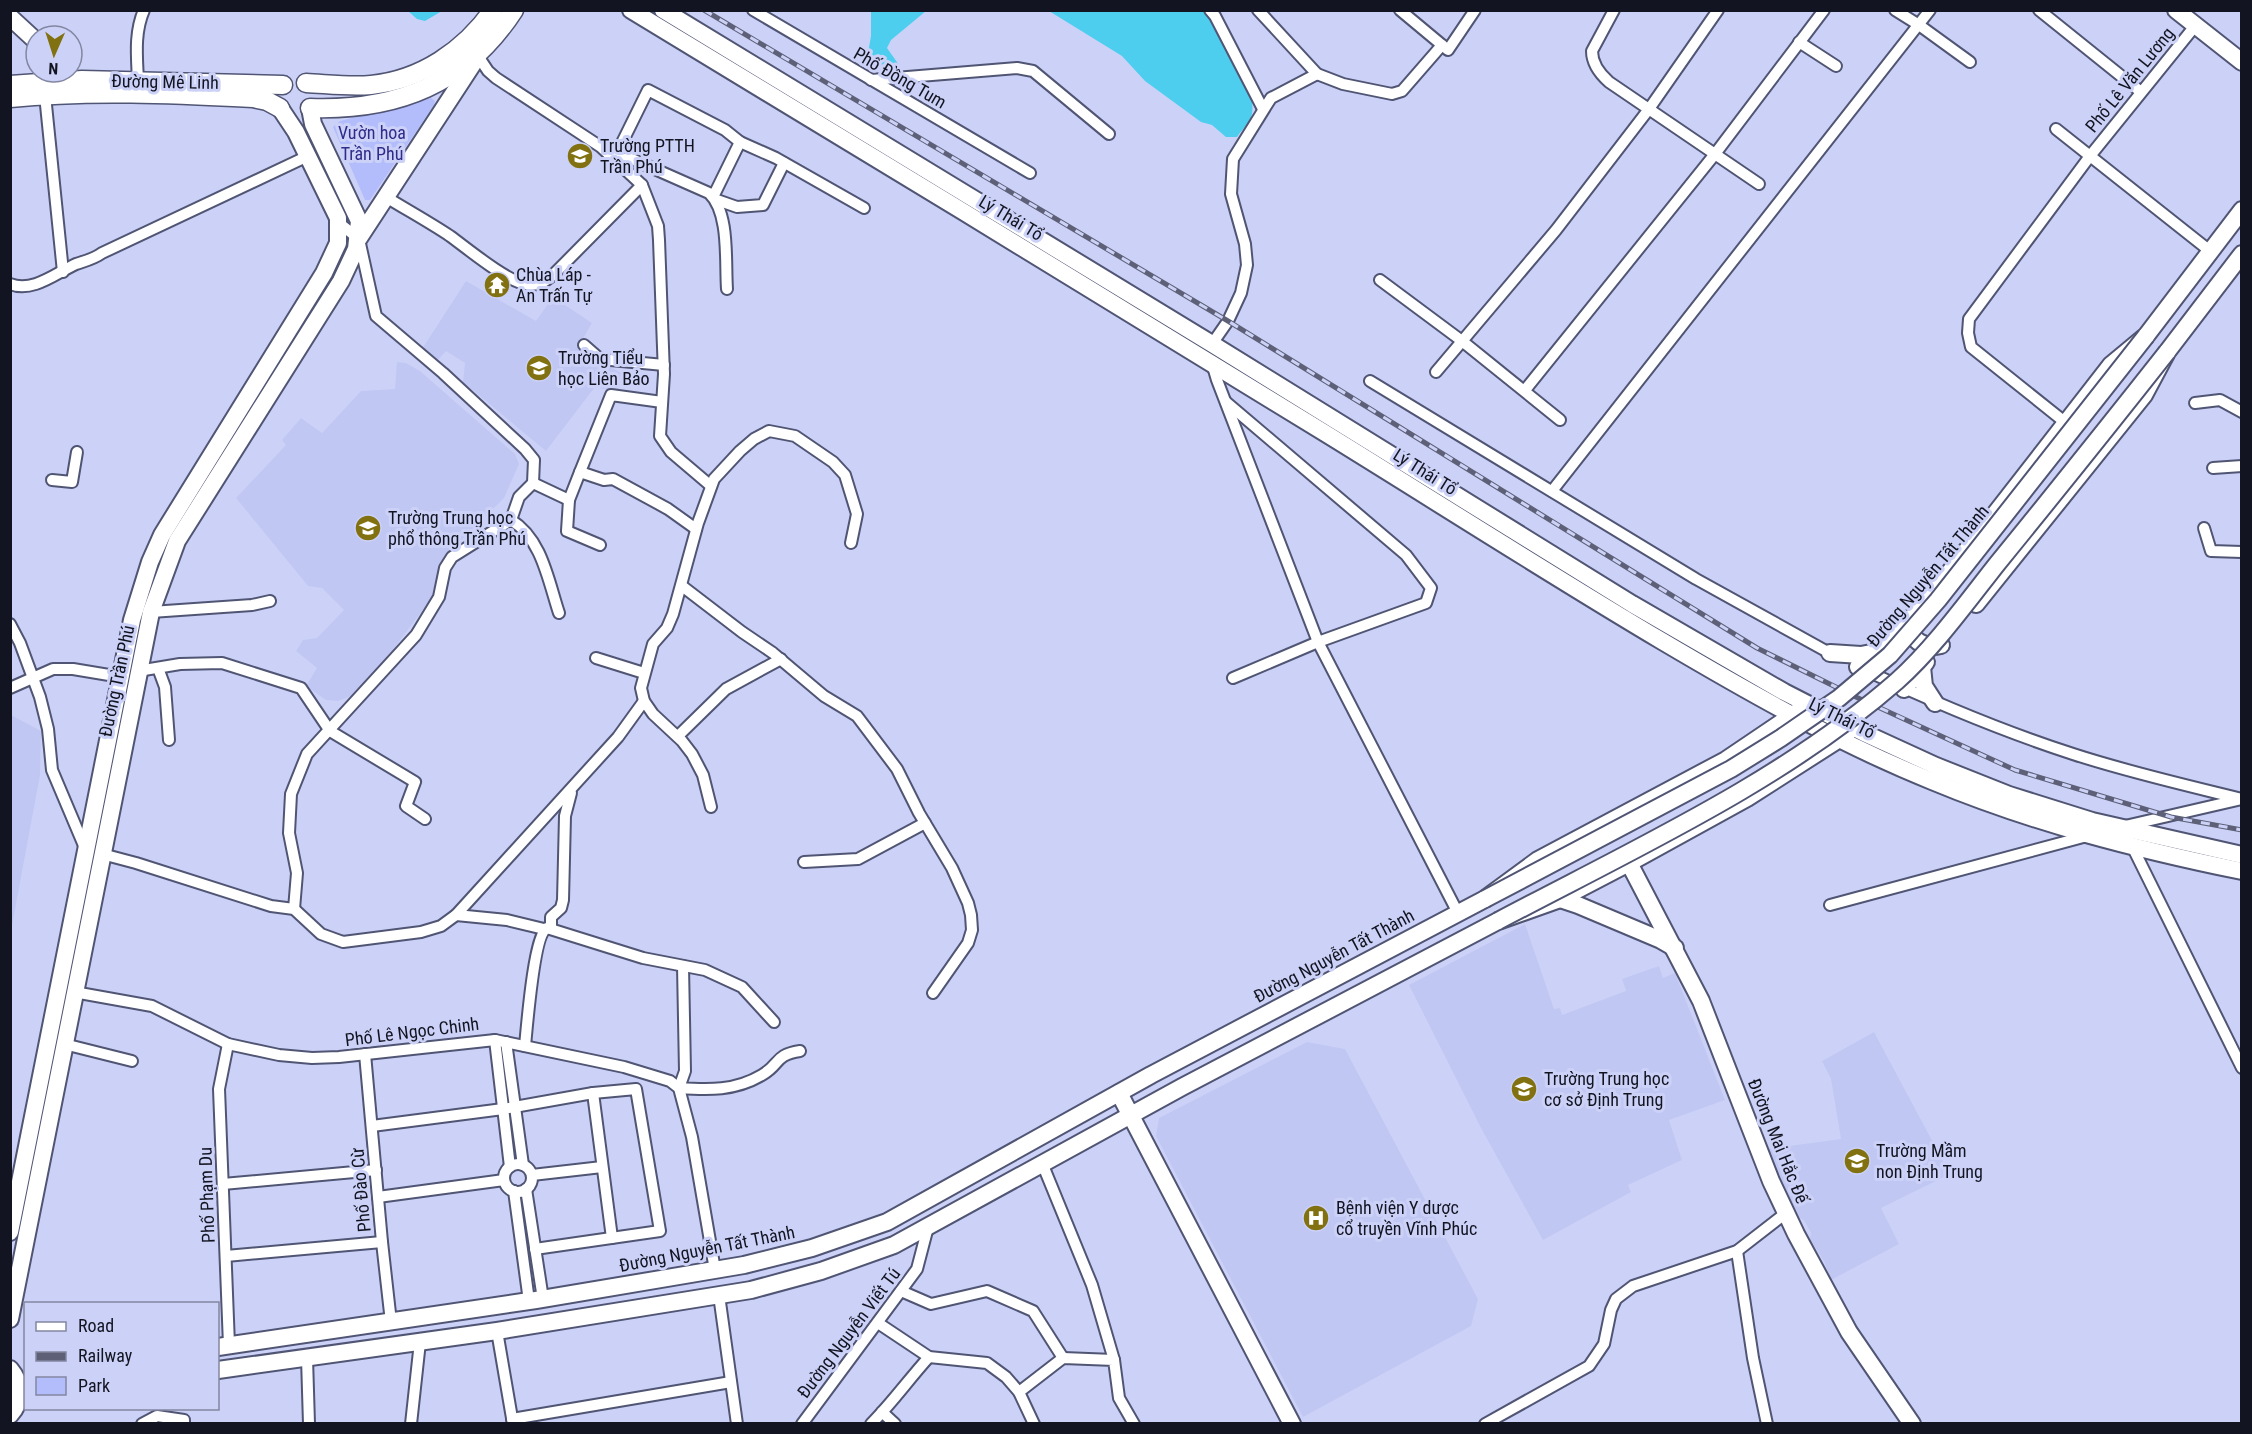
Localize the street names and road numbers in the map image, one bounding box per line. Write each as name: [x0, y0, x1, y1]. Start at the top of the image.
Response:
street label: Phố Lê Văn Lương: [2081, 23, 2178, 136]
street label: Phố Đồng Tum: [850, 43, 950, 113]
street label: Đường Mê Linh: [111, 70, 219, 93]
street label: Lý Thái Tổ: [976, 190, 1047, 245]
street label: Lý Thái Tổ: [1390, 444, 1461, 499]
street label: Đường Nguyễn Tất Thành: [1862, 501, 1993, 651]
street label: Đường Trần Phú: [94, 623, 139, 739]
street label: Lý Thái Tổ: [1806, 693, 1879, 743]
street label: Đường Nguyễn Tất Thành: [1250, 904, 1417, 1007]
street label: Phố Lê Ngọc Chinh: [344, 1013, 480, 1050]
street label: Đường Mai Hắc Đế: [1744, 1075, 1814, 1208]
street label: Phố Phạm Du: [194, 1147, 219, 1243]
street label: Phố Đào Cừ: [346, 1147, 375, 1233]
street label: Đường Nguyễn Tất Thành: [617, 1221, 797, 1276]
street label: Đường Nguyễn Viết Tú: [793, 1263, 904, 1402]

